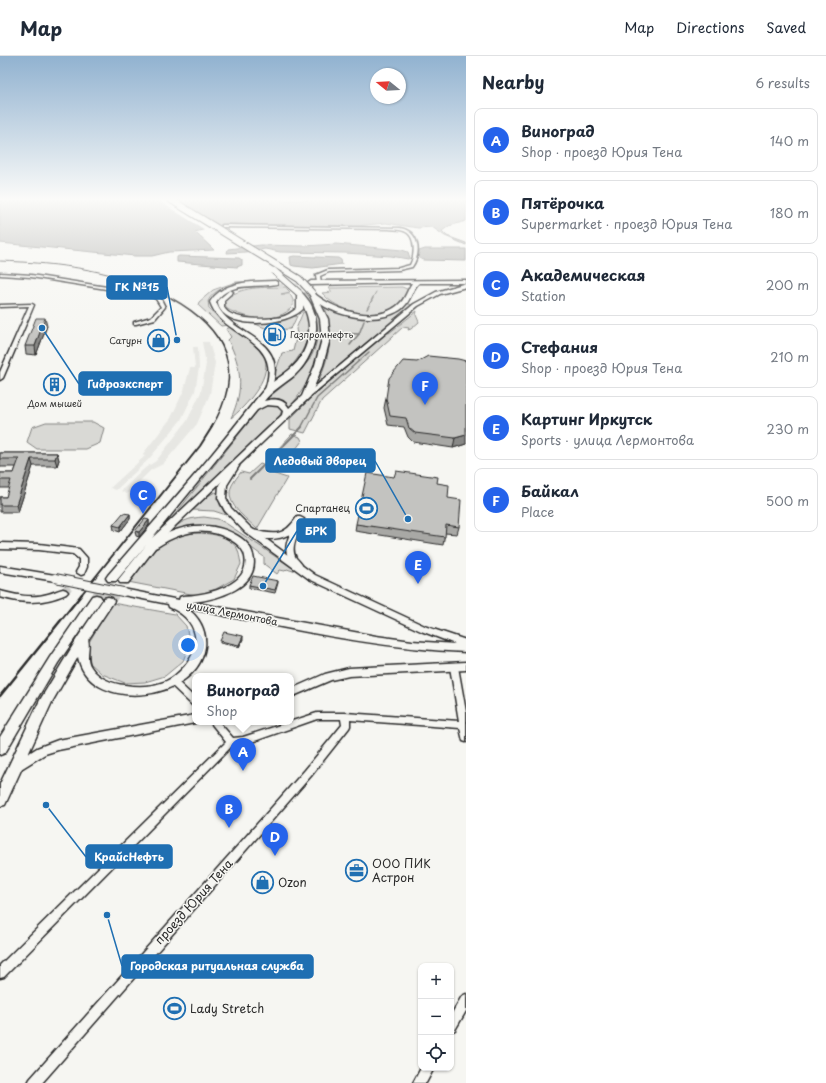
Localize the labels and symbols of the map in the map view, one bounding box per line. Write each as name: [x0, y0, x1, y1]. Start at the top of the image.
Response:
north arrow: [370, 68, 406, 104]
callout: ГК №15: [107, 276, 167, 299]
text: ГК №15: [115, 278, 159, 295]
fuel station icon: Газпромнефть: [262, 322, 288, 348]
place label: Газпромнефть: [290, 327, 353, 341]
shop icon: Сатурн: [145, 328, 171, 354]
place label: Сатурн: [109, 333, 142, 347]
building icon: Дом мышей: [42, 372, 68, 398]
callout: Гидроэксперт: [79, 372, 171, 395]
pin: F: [412, 372, 438, 405]
text: Гидроэксперт: [87, 375, 163, 392]
place label: Дом мышей: [27, 396, 82, 410]
callout: Ледовый дворец: [266, 449, 375, 472]
text: Ледовый дворец: [274, 452, 367, 469]
pin: C: [130, 481, 156, 514]
sports icon: Спартанец: [353, 495, 379, 521]
place label: Спартанец: [295, 500, 351, 515]
callout: БРК: [297, 519, 335, 542]
text: БРК: [305, 522, 328, 539]
pin: E: [405, 551, 431, 584]
street label: улица Лермонтова: [185, 596, 280, 629]
your location: [178, 635, 198, 655]
pin: A: [230, 738, 256, 771]
pin: B: [216, 795, 242, 828]
pin: D: [262, 823, 288, 856]
callout: КрайсНефть: [86, 845, 172, 868]
text: КрайсНефть: [94, 848, 164, 865]
street label: проезд Юрия Тена: [150, 854, 237, 948]
place label: ООО ПИК Астрон: [372, 854, 431, 886]
office icon: ООО ПИК Астрон: [343, 858, 369, 884]
shop icon: Ozon: [250, 870, 276, 896]
place label: Ozon: [278, 873, 307, 891]
callout: Городская ритуальная служба: [122, 955, 313, 978]
text: Городская ритуальная служба: [130, 957, 304, 974]
sports icon: Lady Stretch: [162, 996, 188, 1022]
place label: Lady Stretch: [190, 999, 264, 1017]

